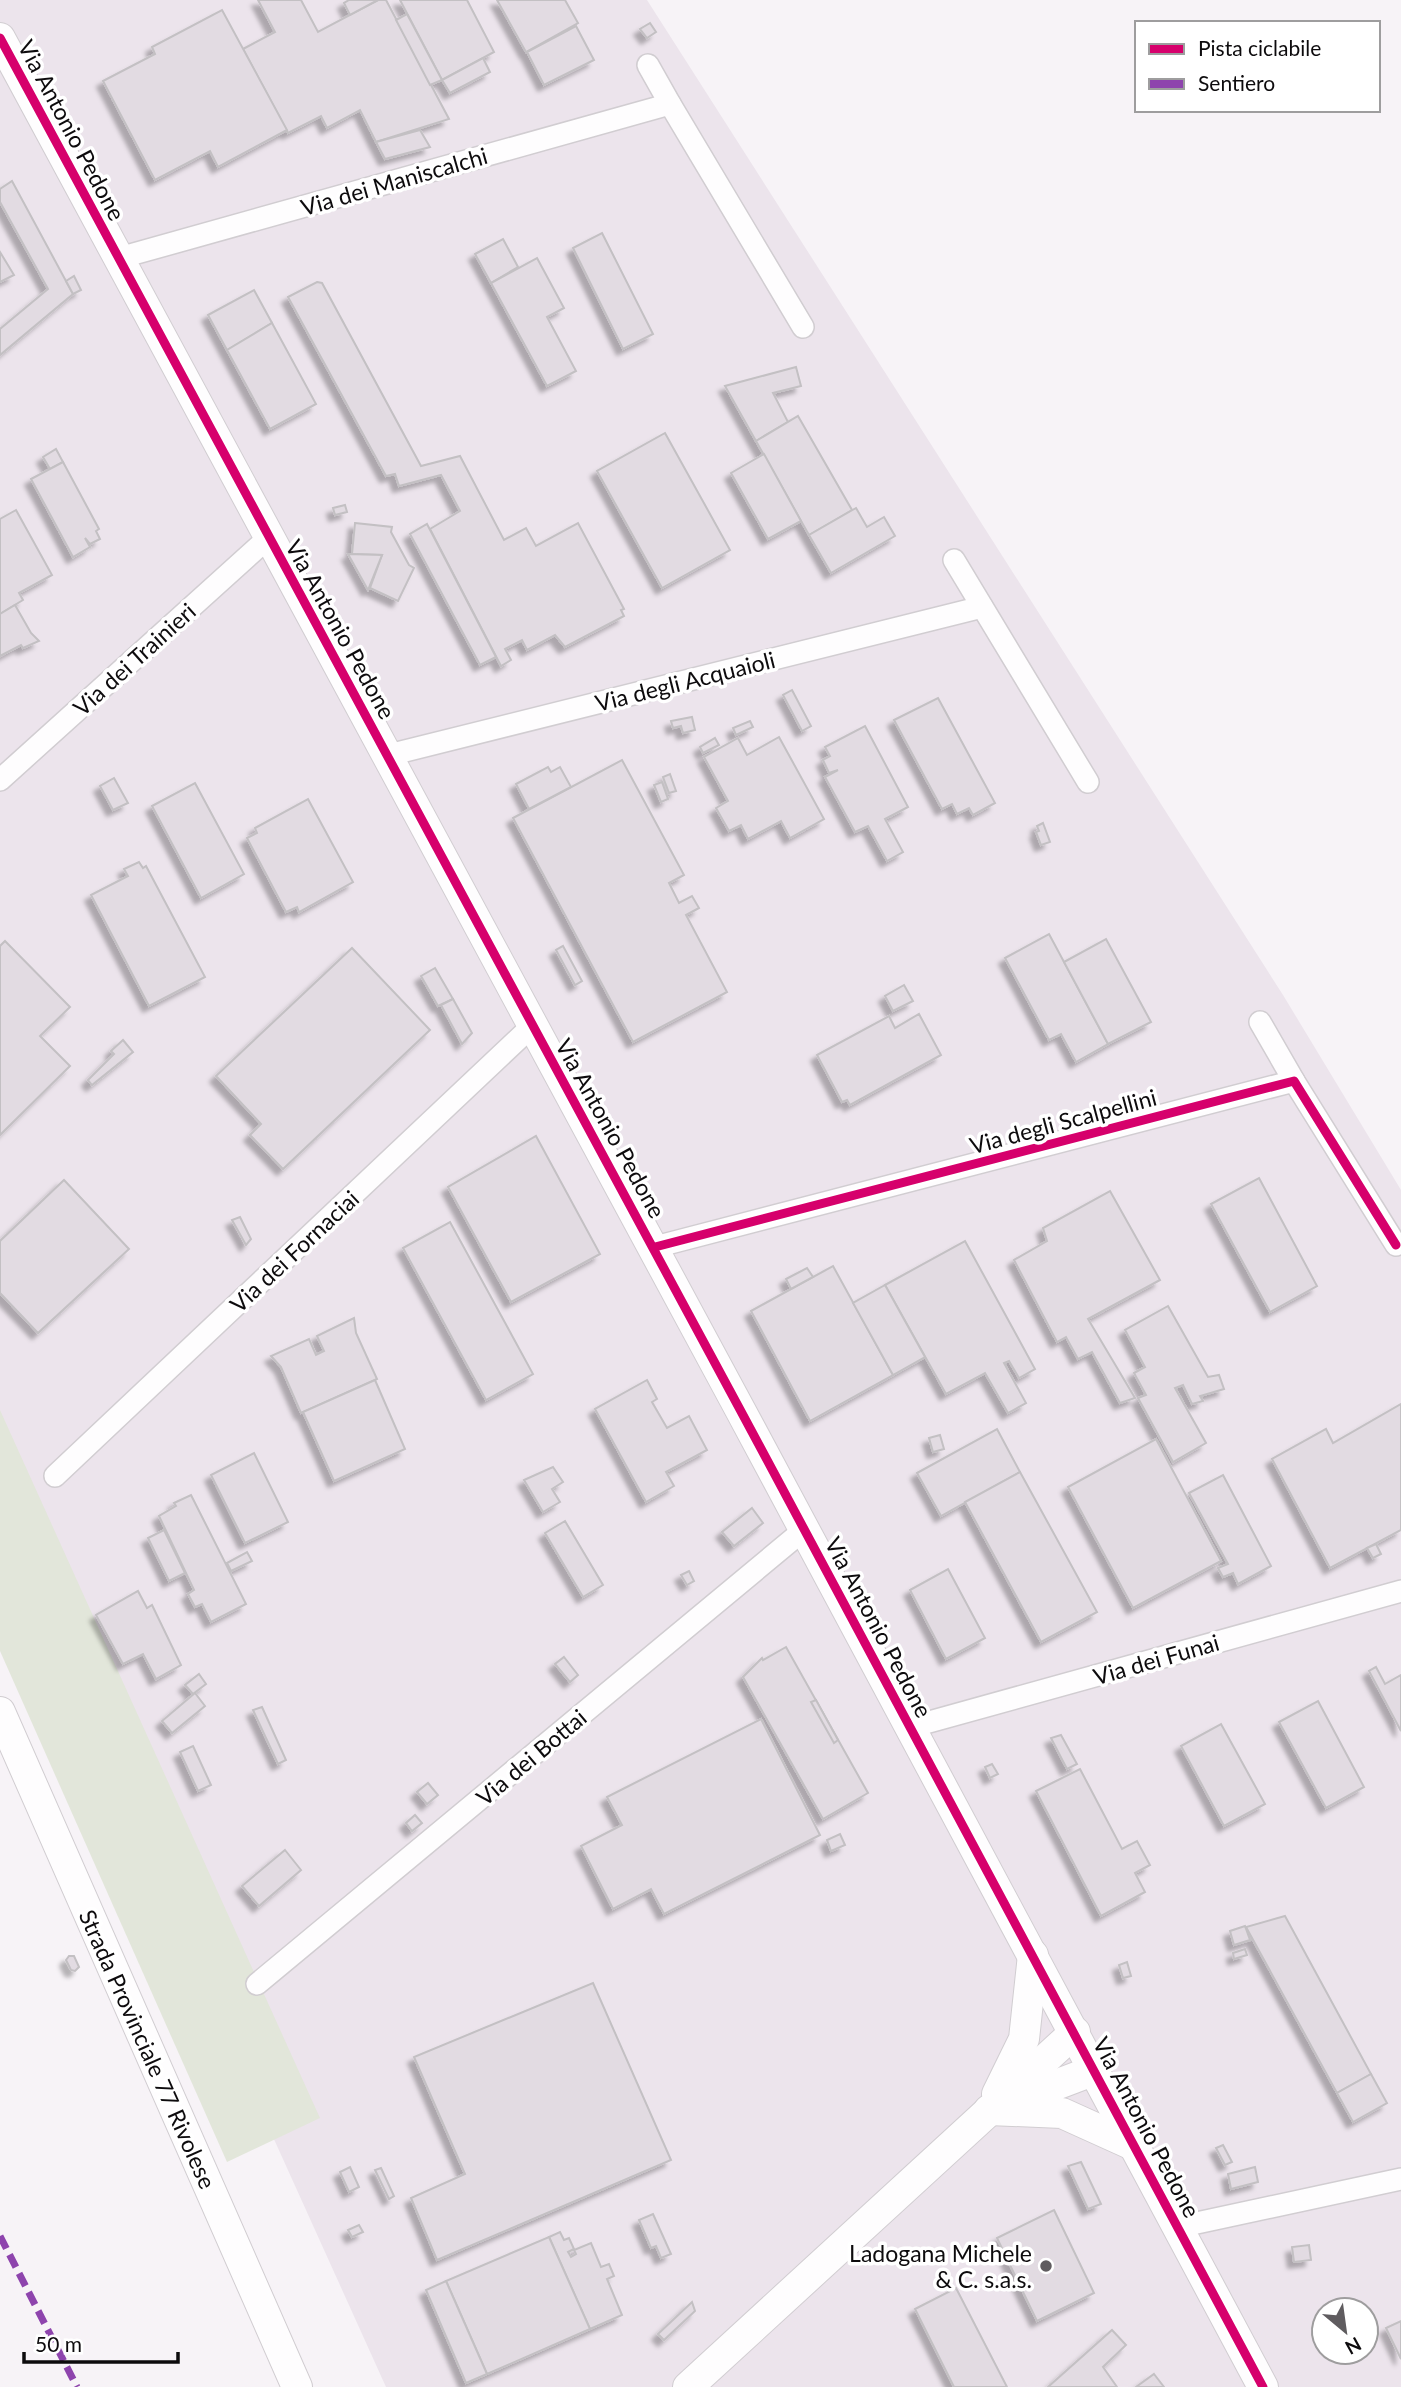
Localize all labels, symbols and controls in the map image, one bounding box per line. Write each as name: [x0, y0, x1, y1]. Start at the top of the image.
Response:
legend: [1135, 21, 1380, 112]
street label: Via Antonio Pedone: [13, 35, 131, 225]
text: Pista ciclabile: [1198, 35, 1321, 60]
text: Sentiero: [1198, 70, 1275, 95]
street label: Via dei Maniscalchi: [297, 141, 491, 221]
street label: Via Antonio Pedone: [280, 534, 402, 724]
street label: Via dei Trainieri: [67, 597, 201, 721]
street label: Via degli Acquaioli: [592, 645, 778, 717]
street label: Via Antonio Pedone: [550, 1033, 672, 1223]
street label: Via degli Scalpellini: [967, 1083, 1159, 1159]
street label: Via dei Fornaciai: [224, 1184, 364, 1318]
street label: Via Antonio Pedone: [820, 1532, 938, 1722]
street label: Via dei Funai: [1090, 1628, 1222, 1690]
street label: Via dei Bottai: [470, 1703, 592, 1811]
street label: Strada Provinciale 77 Rivolese: [74, 1905, 222, 2193]
street label: Via Antonio Pedone: [1088, 2032, 1206, 2222]
place label: Ladogana Michele & C. s.a.s.: [849, 2239, 1032, 2293]
marker: Ladogana Michele & C. s.a.s.: [1038, 2258, 1054, 2274]
north arrow: [1310, 2296, 1380, 2366]
scale bar: [24, 2320, 178, 2364]
text: 50 m: [35, 2331, 82, 2356]
text: N: [1342, 2333, 1365, 2360]

